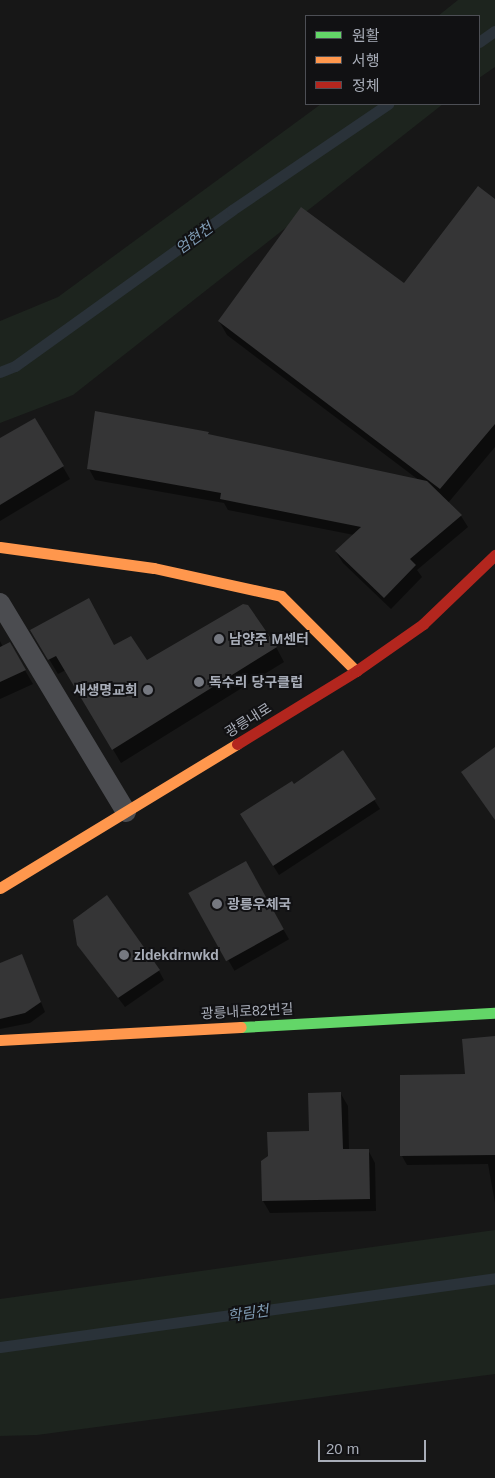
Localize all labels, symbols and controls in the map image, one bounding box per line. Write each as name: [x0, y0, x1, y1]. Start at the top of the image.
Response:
legend: [305, 15, 480, 105]
text: 원활: [352, 27, 380, 44]
text: 서행: [352, 52, 380, 69]
text: 정체: [352, 77, 380, 94]
water label: 엄현천: [172, 219, 216, 257]
place label: 남양주 M센터: [229, 631, 309, 647]
marker: 남양주 M센터: [213, 633, 225, 645]
place label: 독수리 당구클럽: [209, 674, 303, 690]
marker: 독수리 당구클럽: [193, 676, 205, 688]
place label: 새생명교회: [74, 682, 138, 698]
marker: 새생명교회: [142, 684, 154, 696]
street label: 광릉내로: [222, 699, 274, 741]
place label: 광릉우체국: [227, 896, 291, 912]
marker: 광릉우체국: [211, 898, 223, 910]
place label: zldekdrnwkd: [134, 947, 219, 963]
marker: zldekdrnwkd: [118, 949, 130, 961]
street label: 광릉내로82번길: [200, 1000, 294, 1022]
water label: 학림천: [226, 1301, 270, 1325]
scale bar: [320, 1430, 428, 1462]
text: 20 m: [326, 1440, 359, 1457]

